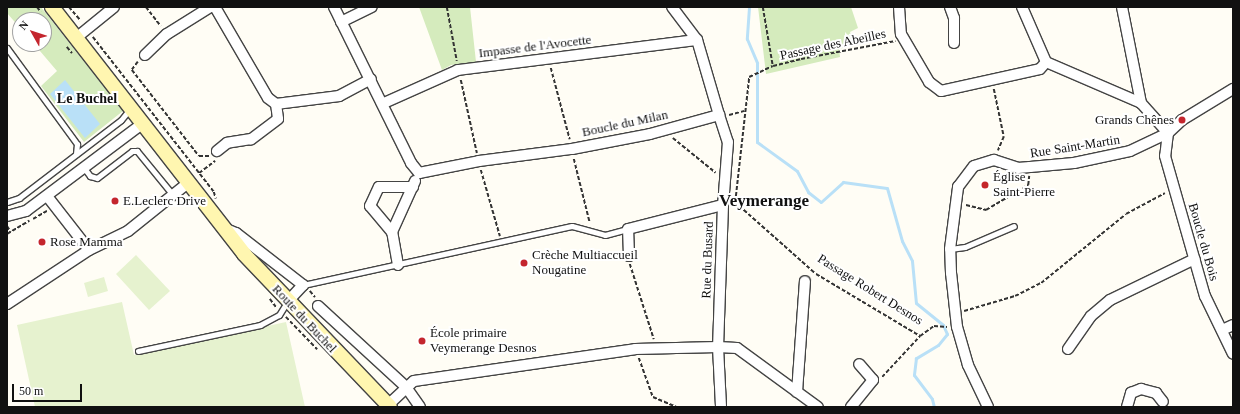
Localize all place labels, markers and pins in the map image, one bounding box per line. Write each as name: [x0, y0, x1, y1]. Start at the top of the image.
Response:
place label: Grands Chênes: [1095, 112, 1174, 128]
marker: Grands Chênes: [1177, 115, 1187, 125]
place label: Église Saint-Pierre: [993, 170, 1055, 201]
marker: Église Saint-Pierre: [980, 180, 990, 190]
place label: E.Leclerc Drive: [123, 193, 206, 209]
marker: E.Leclerc Drive: [110, 196, 120, 206]
place label: Rose Mamma: [50, 234, 123, 250]
marker: Rose Mamma: [37, 237, 47, 247]
place label: Crèche Multiaccueil Nougatine: [532, 248, 638, 279]
marker: Crèche Multiaccueil Nougatine: [519, 258, 529, 268]
place label: École primaire Veymerange Desnos: [430, 326, 536, 357]
marker: École primaire Veymerange Desnos: [417, 336, 427, 346]

